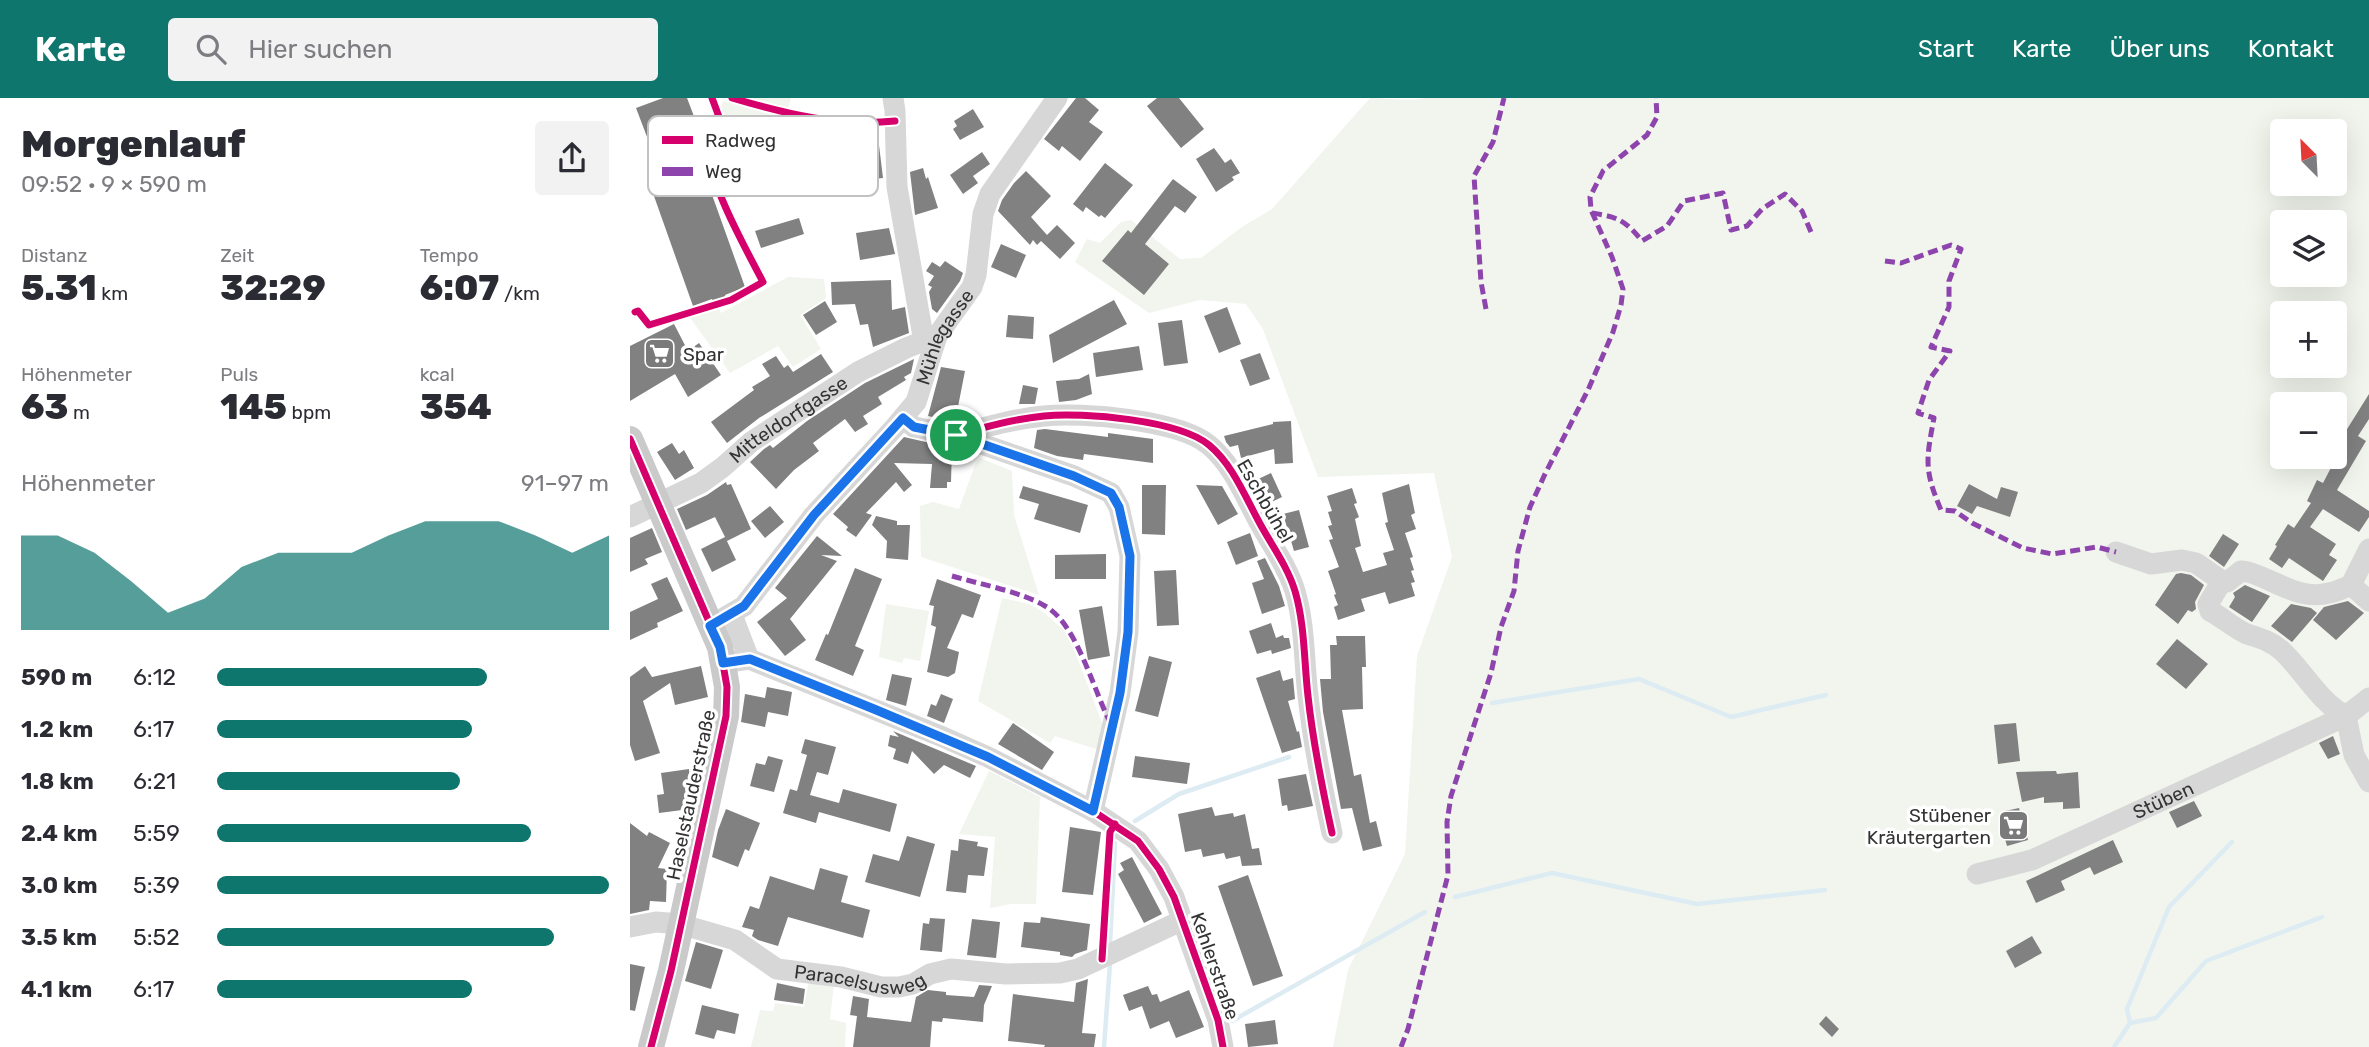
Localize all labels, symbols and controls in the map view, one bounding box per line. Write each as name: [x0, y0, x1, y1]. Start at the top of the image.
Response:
search box: [168, 18, 658, 81]
text: Karte: [35, 30, 126, 69]
icon: search: [192, 30, 230, 68]
text: Hier suchen: [248, 34, 393, 65]
text: Start: [1918, 35, 1974, 63]
text: Karte: [2012, 35, 2072, 63]
text: Über uns: [2110, 35, 2210, 63]
text: Kontakt: [2248, 35, 2334, 63]
legend: [648, 116, 878, 196]
north arrow: [2270, 119, 2347, 196]
map controls: [2270, 119, 2347, 469]
text: Morgenlauf: [21, 121, 245, 167]
button: share: [535, 121, 609, 195]
text: Radweg: [705, 129, 776, 152]
text: Weg: [705, 160, 742, 183]
text: 09:52 · 9 × 590 m: [21, 170, 207, 198]
button: layers: [2270, 210, 2347, 287]
text: Distanz: [21, 244, 87, 267]
text: Zeit: [220, 244, 254, 267]
text: Tempo: [420, 244, 479, 267]
text: 5.31: [21, 267, 97, 309]
text: 32:29: [220, 267, 326, 309]
text: 6:07: [420, 267, 499, 309]
text: km: [97, 282, 128, 305]
text: /km: [499, 282, 540, 305]
street label: Mühlegasse: [911, 285, 978, 388]
button: +: [2270, 301, 2347, 378]
supermarket icon: Spar: [643, 337, 677, 371]
place label: Spar: [683, 343, 725, 366]
text: Höhenmeter: [21, 363, 132, 386]
text: Puls: [220, 363, 258, 386]
text: kcal: [420, 363, 455, 386]
street label: Mitteldorfgasse: [724, 371, 852, 468]
text: 63: [21, 386, 68, 428]
text: 145: [220, 386, 287, 428]
text: 354: [420, 386, 492, 428]
button: −: [2270, 392, 2347, 469]
text: m: [68, 401, 90, 424]
text: bpm: [287, 401, 331, 424]
pin: [926, 405, 986, 465]
icon: arrive: [937, 416, 975, 454]
street label: Eschbühel: [1232, 455, 1298, 547]
text: Höhenmeter: [21, 469, 155, 497]
text: 91–97 m: [521, 469, 609, 497]
text: 590 m: [21, 663, 92, 691]
text: 6:12: [133, 663, 176, 691]
street label: Haselstauderstraße: [662, 708, 720, 882]
text: 1.2 km: [21, 715, 93, 743]
text: 6:17: [133, 715, 174, 743]
text: 1.8 km: [21, 767, 94, 795]
text: 6:21: [133, 767, 176, 795]
street label: Stüben: [2129, 776, 2197, 824]
place label: Stübener Kräutergarten: [1867, 804, 1992, 849]
supermarket icon: Stübener Kräutergarten: [1997, 809, 2031, 843]
text: 2.4 km: [21, 819, 97, 847]
text: 5:59: [133, 819, 180, 847]
text: 3.0 km: [21, 871, 98, 899]
text: 5:39: [133, 871, 180, 899]
street label: Kehlerstraße: [1186, 909, 1244, 1023]
text: 3.5 km: [21, 923, 97, 951]
text: 5:52: [133, 923, 180, 951]
street label: Paracelsusweg: [793, 960, 930, 999]
text: 4.1 km: [21, 975, 92, 1003]
text: 6:17: [133, 975, 174, 1003]

